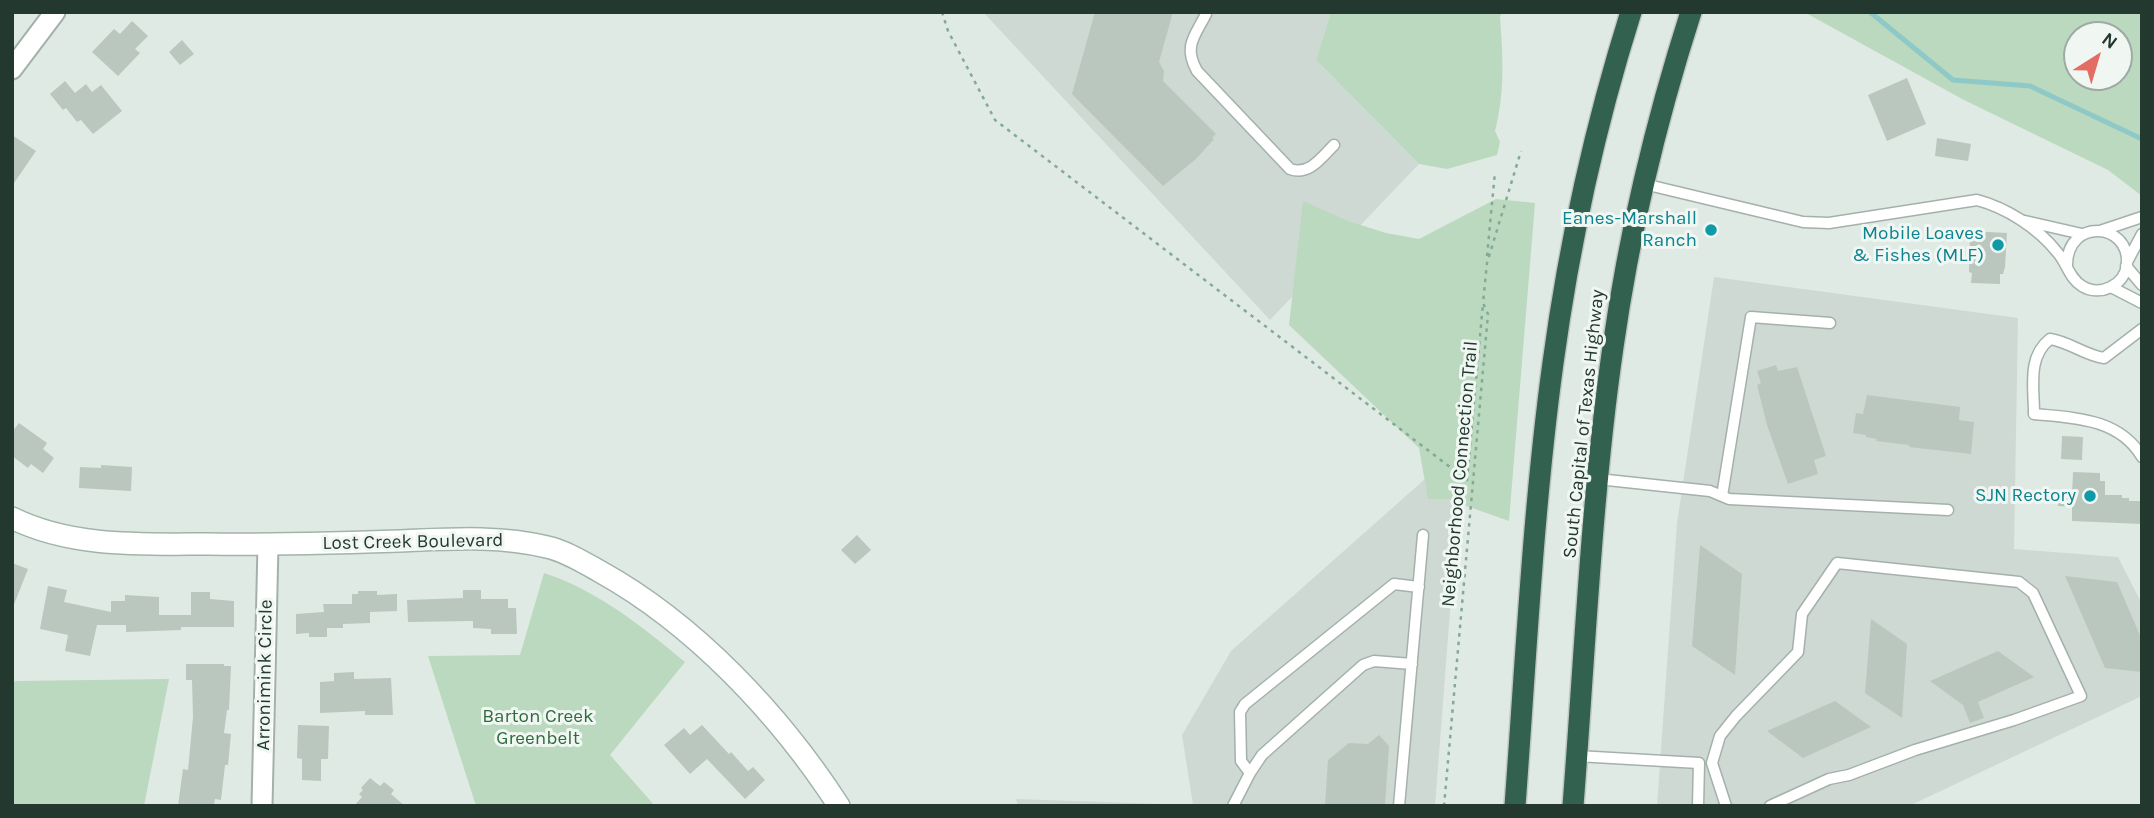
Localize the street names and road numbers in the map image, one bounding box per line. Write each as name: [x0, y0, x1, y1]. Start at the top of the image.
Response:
street label: South Capital of Texas Highway: [1559, 288, 1609, 560]
street label: Neighborhood Connection Trail: [1437, 340, 1483, 608]
street label: Lost Creek Boulevard: [322, 529, 504, 555]
street label: Arronimink Circle: [252, 599, 278, 751]

